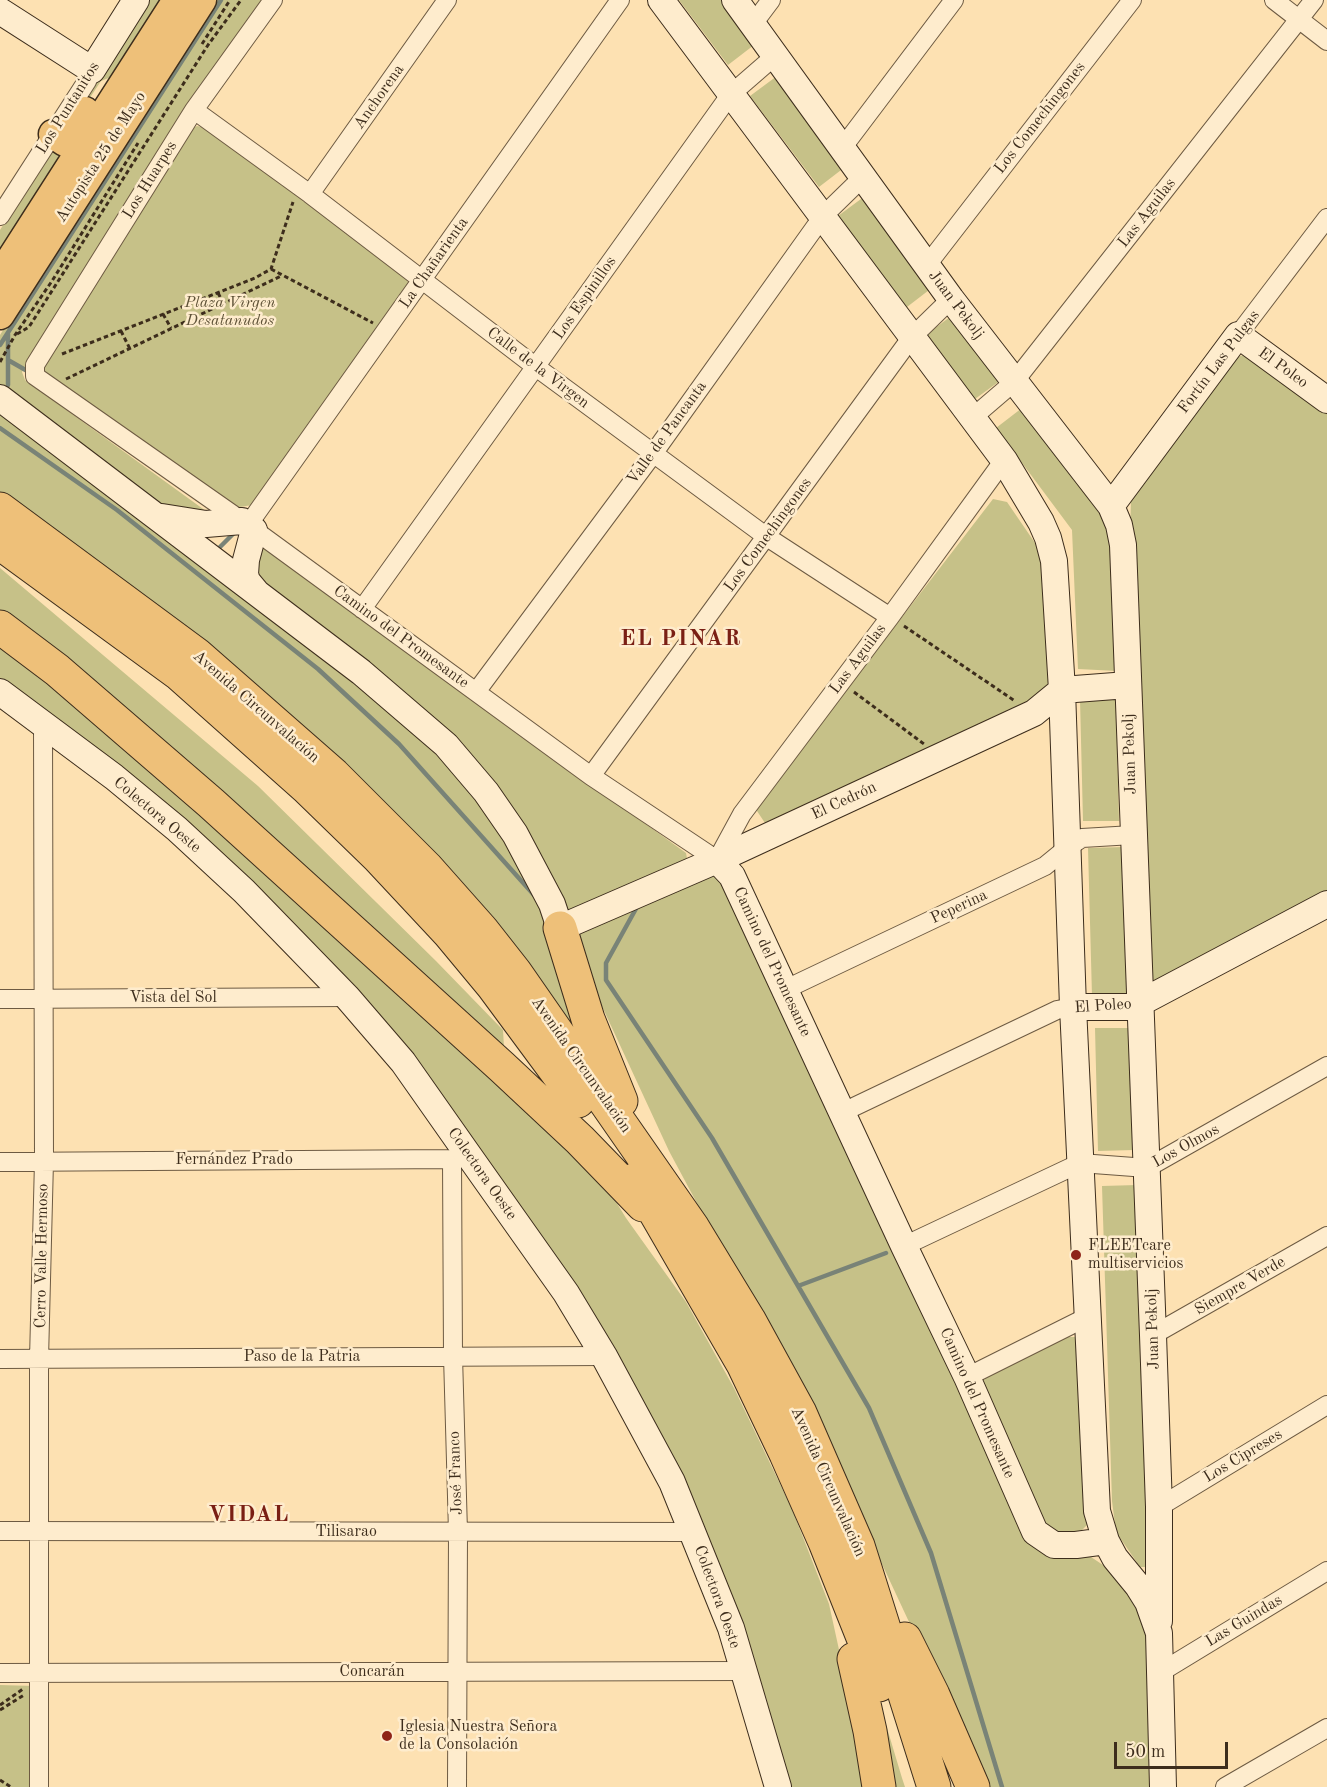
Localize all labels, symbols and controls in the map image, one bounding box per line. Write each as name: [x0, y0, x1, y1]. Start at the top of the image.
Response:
street label: Los Puntanitos: [32, 58, 104, 158]
street label: Los Comechingones: [990, 58, 1090, 178]
street label: Anchorena: [350, 61, 408, 133]
street label: Autopista 25 de Mayo: [52, 88, 150, 226]
street label: Los Huarpes: [118, 137, 182, 223]
street label: Las Aguilas: [1114, 174, 1180, 252]
street label: La Chañarienta: [395, 214, 473, 312]
street label: Los Espinillos: [549, 253, 621, 343]
street label: Juan Pekolj: [924, 267, 988, 343]
park label: Plaza Virgen Desatanudos: [185, 293, 275, 331]
street label: Fortín Las Pulgas: [1174, 307, 1264, 417]
street label: Calle de la Virgen: [483, 323, 593, 413]
street label: El Poleo: [1254, 343, 1312, 393]
street label: Valle de Pancanta: [623, 377, 711, 489]
street label: Los Comechingones: [720, 474, 816, 596]
street label: Camino del Promesante: [329, 581, 473, 693]
street label: Las Aguilas: [825, 620, 891, 698]
district label: EL PINAR: [620, 626, 742, 652]
street label: Avenida Circunvalación: [189, 647, 323, 767]
street label: Juan Pekolj: [1119, 713, 1141, 795]
street label: Colectora Oeste: [109, 773, 205, 857]
street label: El Cedrón: [808, 778, 880, 824]
street label: Camino del Promesante: [729, 884, 815, 1040]
street label: Peperina: [928, 886, 990, 928]
street label: Vista del Sol: [129, 988, 217, 1008]
street label: Avenida Circunvalación: [527, 993, 635, 1137]
street label: El Poleo: [1074, 994, 1132, 1018]
street label: Los Olmos: [1149, 1120, 1223, 1172]
street label: Colectora Oeste: [443, 1124, 521, 1224]
street label: Fernández Prado: [175, 1150, 293, 1170]
street label: Cerro Valle Hermoso: [31, 1183, 53, 1329]
place label: FLEETcare multiservicios: [1088, 1236, 1183, 1274]
marker: FLEETcare multiservicios: [1069, 1248, 1083, 1262]
street label: Siempre Verde: [1191, 1252, 1289, 1320]
street label: Juan Pekolj: [1142, 1288, 1164, 1370]
street label: Camino del Promesante: [935, 1325, 1019, 1481]
street label: Paso de la Patria: [244, 1347, 360, 1367]
street label: Avenida Circunvalación: [786, 1404, 870, 1560]
street label: Los Cipreses: [1200, 1425, 1286, 1487]
street label: José Franco: [445, 1431, 467, 1515]
district label: VIDAL: [208, 1502, 290, 1528]
street label: Tilisarao: [315, 1522, 377, 1542]
street label: Colectora Oeste: [689, 1543, 745, 1651]
street label: Las Guindas: [1202, 1591, 1286, 1651]
street label: Concarán: [339, 1662, 405, 1682]
place label: Iglesia Nuestra Señora de la Consolación: [399, 1717, 557, 1755]
marker: Iglesia Nuestra Señora de la Consolación: [380, 1729, 394, 1743]
scale bar: [1117, 1730, 1231, 1768]
text: 50 m: [1125, 1743, 1165, 1761]

